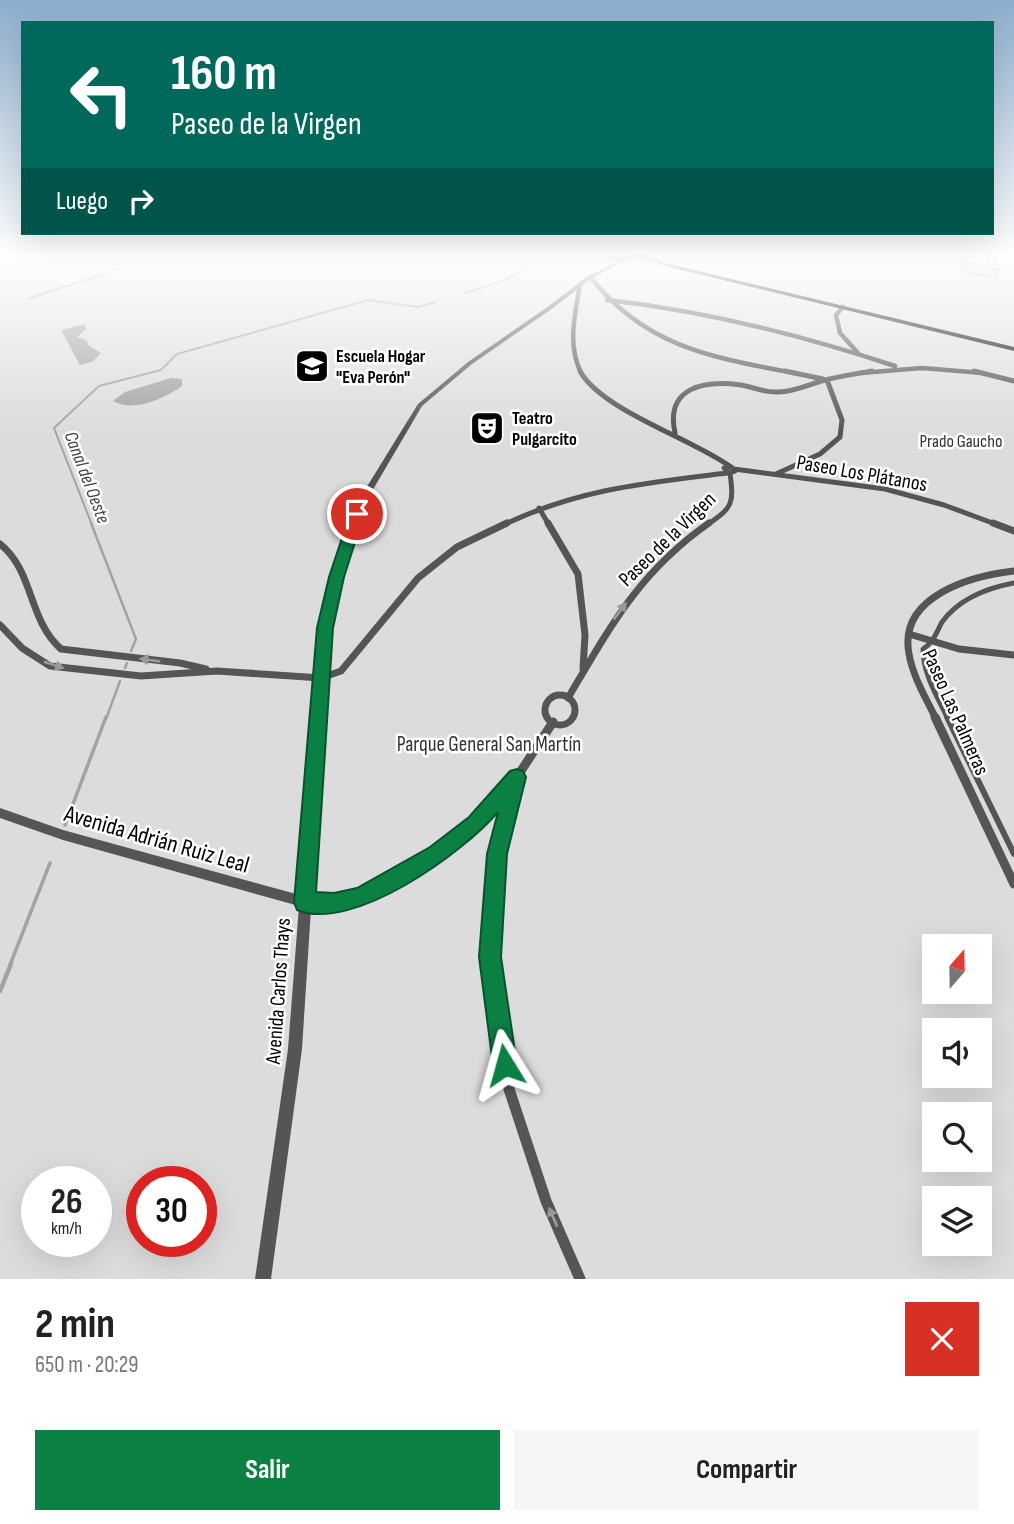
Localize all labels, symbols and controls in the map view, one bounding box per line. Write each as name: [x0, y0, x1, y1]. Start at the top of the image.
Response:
text: 160 m: [171, 45, 277, 104]
icon: left: [56, 49, 147, 140]
text: Paseo de la Virgen: [171, 105, 362, 144]
icon: right: [122, 182, 160, 220]
text: Luego: [56, 186, 108, 217]
place label: Escuela Hogar "Eva Perón": [336, 346, 426, 388]
school or university icon: Escuela Hogar "Eva Perón": [293, 347, 331, 385]
place label: Teatro Pulgarcito: [512, 408, 577, 450]
theatre icon: Teatro Pulgarcito: [468, 409, 506, 447]
water label: Canal del Oeste: [59, 428, 115, 527]
park label: Prado Gaucho: [920, 431, 1002, 452]
street label: Paseo Los Plátanos: [795, 450, 929, 497]
pin: [327, 484, 387, 544]
street label: Paseo de la Virgen: [614, 487, 721, 592]
icon: arrive: [338, 495, 376, 533]
one-way arrow: [613, 602, 627, 620]
street label: Paseo Las Palmeras: [917, 645, 994, 779]
one-way arrow: [139, 654, 161, 665]
one-way arrow: [43, 660, 64, 670]
park label: Parque General San Martín: [397, 732, 581, 757]
street label: Avenida Adrián Ruiz Leal: [60, 799, 253, 880]
street label: Avenida Carlos Thays: [261, 917, 296, 1066]
north arrow: [922, 934, 992, 1004]
map controls: [922, 934, 992, 1256]
button: sound: [922, 1018, 992, 1088]
position arrow: [468, 1028, 542, 1102]
button: search: [922, 1102, 992, 1172]
speed limit sign: 30: [126, 1166, 217, 1257]
text: 26: [51, 1181, 82, 1224]
button: layers: [922, 1186, 992, 1256]
one-way arrow: [547, 1206, 558, 1227]
text: km/h: [51, 1218, 82, 1239]
text: 2 min: [35, 1299, 115, 1350]
button: close: [905, 1302, 979, 1376]
text: 650 m · 20:29: [35, 1351, 138, 1379]
button: Salir: [35, 1430, 500, 1510]
button: Compartir: [514, 1430, 979, 1510]

